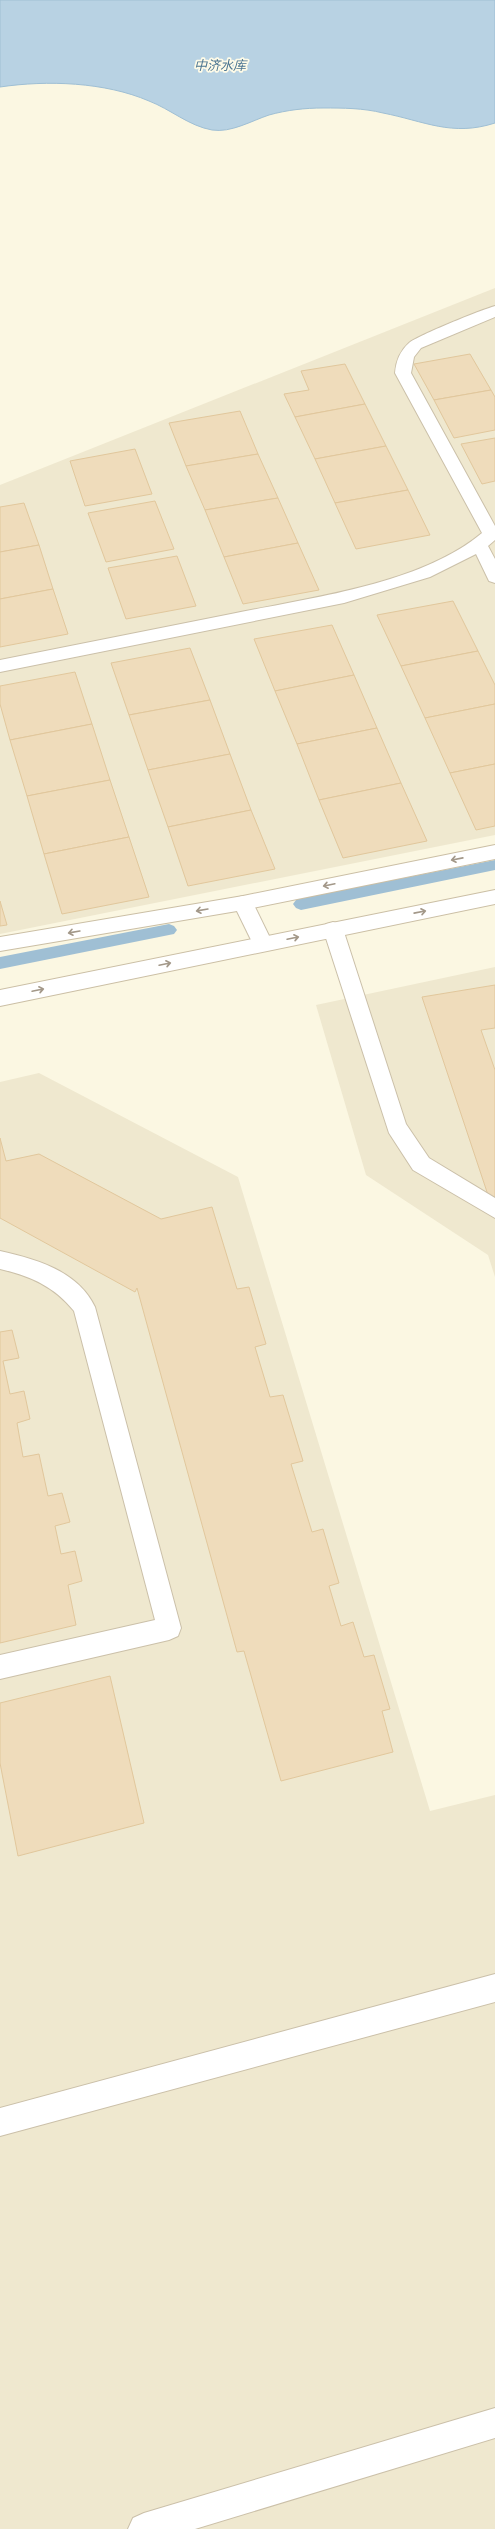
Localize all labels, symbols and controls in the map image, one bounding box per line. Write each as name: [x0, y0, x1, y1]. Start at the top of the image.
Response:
water label: 中济水库: [194, 56, 248, 74]
one-way arrow: [451, 856, 464, 864]
one-way arrow: [323, 881, 336, 889]
one-way arrow: [196, 906, 209, 914]
one-way arrow: [413, 907, 426, 915]
one-way arrow: [67, 928, 80, 936]
one-way arrow: [286, 933, 299, 941]
one-way arrow: [159, 960, 172, 968]
one-way arrow: [31, 986, 44, 994]

